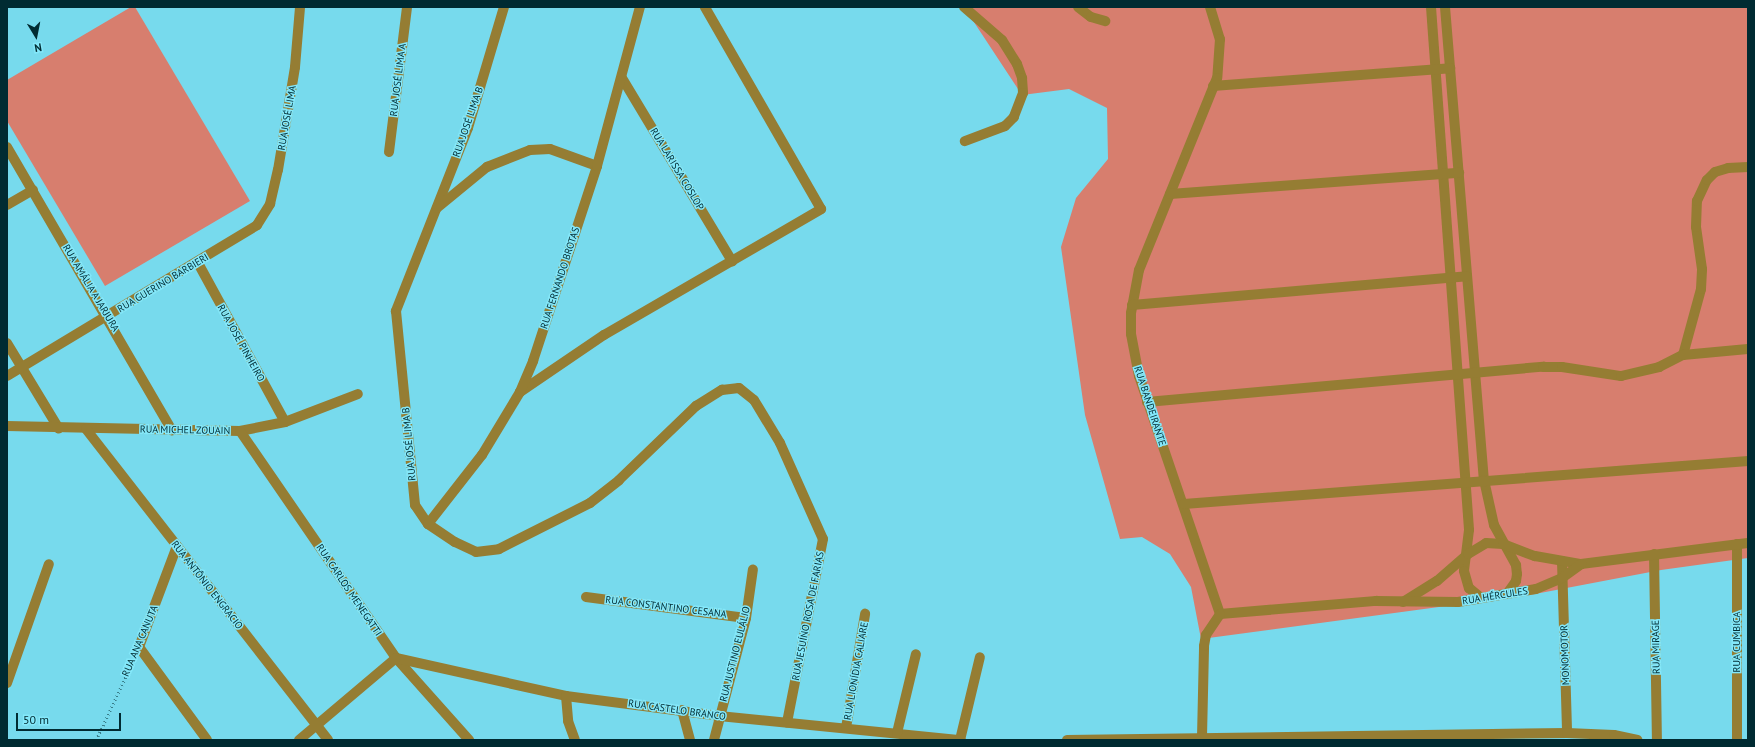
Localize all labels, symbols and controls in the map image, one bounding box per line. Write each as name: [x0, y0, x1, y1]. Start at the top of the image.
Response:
north arrow: [16, 16, 56, 56]
text: N: [33, 40, 43, 55]
street label: RUA JOSÉ LIMA A: [388, 42, 408, 118]
street label: RUA JOSÉ LIMA: [275, 84, 299, 152]
street label: RUA JOSÉ LIMA B: [450, 85, 486, 159]
street label: RUA LARISSA COSLOP: [647, 125, 707, 213]
street label: RUA FERNANDO BROTAS: [538, 225, 582, 331]
street label: RUA AMÁLIA A JARJURA: [60, 241, 122, 335]
street label: RUA GUERINO BARBIERI: [115, 251, 211, 315]
street label: RUA JOSÉ PINHEIRO: [215, 302, 267, 384]
street label: RUA BANDEIRANTE: [1131, 364, 1169, 448]
street label: RUA JOSÉ LIMA B: [400, 406, 418, 482]
street label: RUA MICHEL ZOUAIN: [139, 423, 231, 437]
street label: RUA ANTÔNIO ENGRACIO: [169, 538, 245, 632]
street label: RUA CARLOS MENEGATTI: [314, 542, 384, 638]
street label: RUA JESUÍNO ROSA DE FARIAS: [790, 550, 826, 682]
street label: RUA HÉRCULES: [1461, 585, 1529, 607]
street label: RUA CONSTANTINO CESANA: [605, 594, 727, 620]
street label: RUA ANA CANUTA: [119, 603, 161, 679]
street label: RUA JUSTINO EULÁLIO: [717, 605, 753, 703]
street label: RUA CUMBICA: [1731, 611, 1743, 673]
street label: RUA MIRAGE: [1650, 620, 1662, 674]
street label: RUA LIONÍDIA CALIARE: [841, 621, 871, 721]
street label: MONOMOTOR: [1558, 625, 1572, 685]
street label: RUA CASTELO BRANCO: [627, 697, 727, 723]
scale bar: [18, 705, 123, 731]
text: 50 m: [23, 712, 49, 727]

